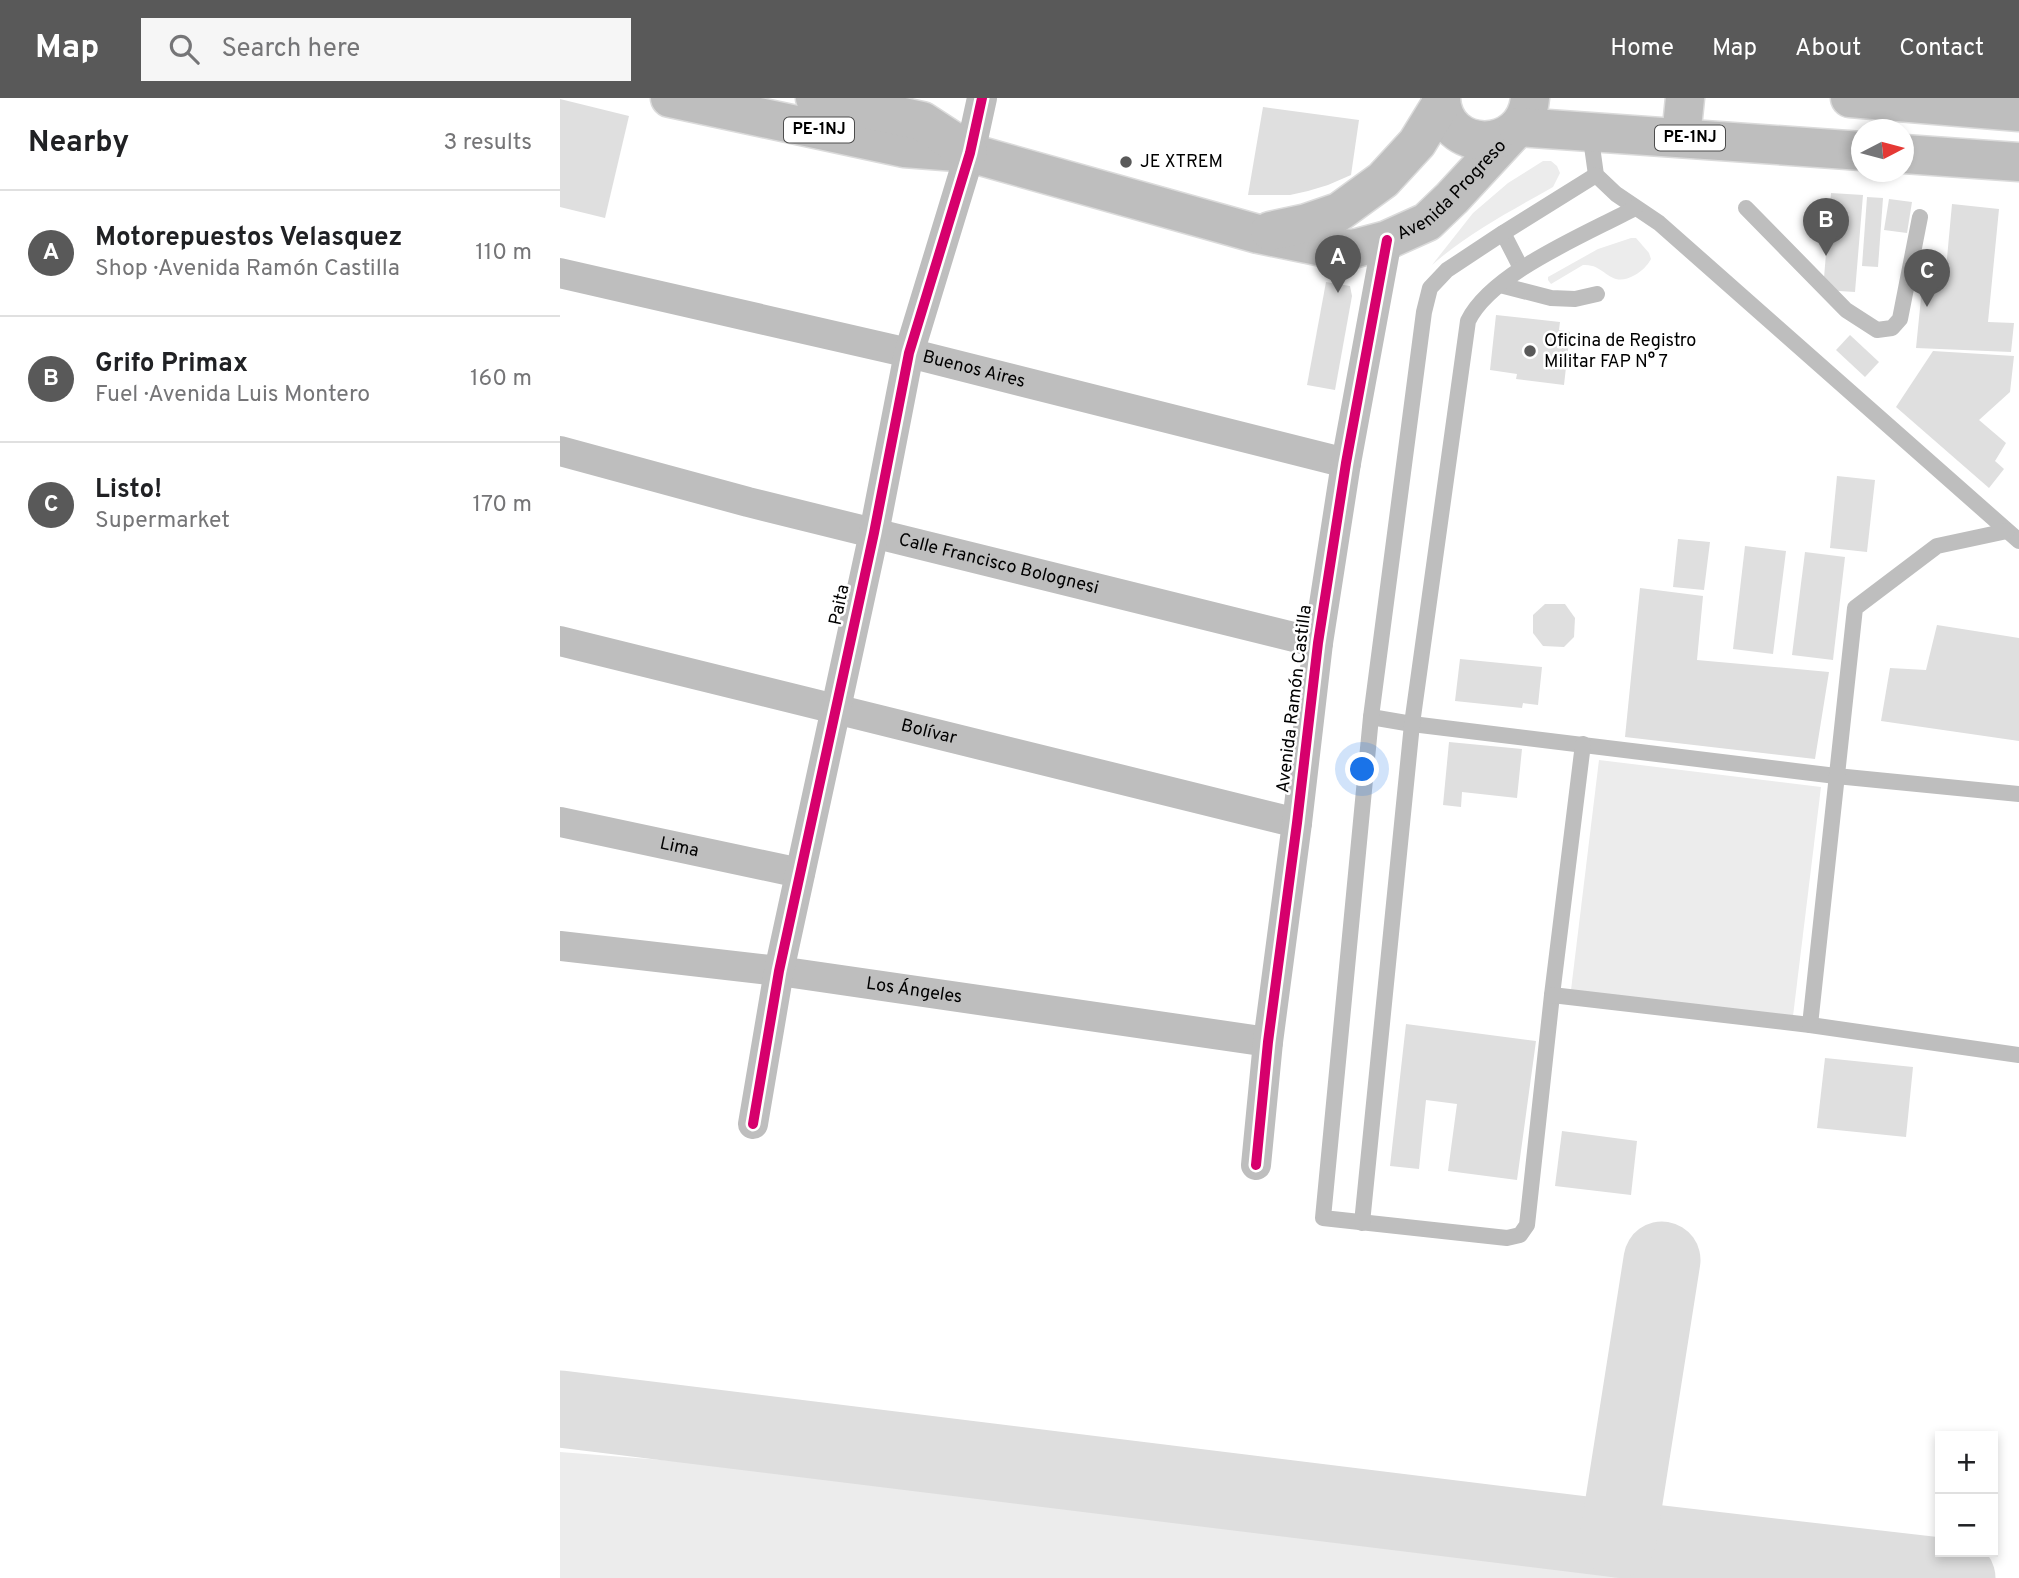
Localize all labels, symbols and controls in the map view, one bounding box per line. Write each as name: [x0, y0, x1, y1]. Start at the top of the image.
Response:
search box: [141, 18, 631, 81]
text: Map: [35, 28, 99, 70]
icon: search: [165, 30, 203, 68]
text: Search here: [221, 33, 360, 66]
text: Home: [1610, 34, 1674, 64]
text: Map: [1712, 34, 1757, 64]
text: About: [1795, 34, 1861, 64]
text: Contact: [1899, 34, 1984, 64]
road number: PE-1NJ: [784, 118, 854, 142]
north arrow: [1851, 119, 1914, 182]
text: Nearby: [28, 125, 129, 162]
road number: PE-1NJ: [1655, 126, 1725, 150]
text: 3 results: [443, 129, 532, 158]
street label: Avenida Progreso: [1393, 135, 1512, 246]
place label: JE XTREM: [1140, 151, 1223, 174]
marker: JE XTREM: [1118, 154, 1134, 170]
pin: B: [1803, 198, 1849, 256]
text: Motorepuestos Velasquez: [95, 222, 402, 255]
pin: A: [1315, 235, 1361, 293]
text: A: [43, 239, 59, 268]
text: 110 m: [475, 239, 532, 268]
pin: C: [1904, 249, 1950, 307]
text: Shop · Avenida Ramón Castilla: [95, 255, 400, 284]
place label: Oficina de Registro Militar FAP N° 7: [1544, 330, 1696, 374]
marker: Oficina de Registro Militar FAP N° 7: [1522, 343, 1538, 359]
street label: Buenos Aires: [920, 345, 1028, 393]
text: Grifo Primax: [95, 348, 248, 381]
text: B: [43, 365, 59, 394]
text: 160 m: [470, 365, 532, 394]
text: Fuel · Avenida Luis Montero: [95, 381, 370, 410]
text: Listo!: [95, 474, 162, 507]
text: C: [44, 491, 58, 520]
text: 170 m: [473, 491, 532, 520]
text: Supermarket: [95, 507, 230, 536]
street label: Calle Francisco Bolognesi: [896, 528, 1101, 600]
street label: Paita: [824, 582, 856, 628]
street label: Avenida Ramón Castilla: [1272, 604, 1318, 794]
street label: Bolívar: [899, 714, 959, 750]
your location: [1345, 752, 1379, 786]
street label: Lima: [658, 832, 701, 863]
street label: Los Ángeles: [865, 972, 964, 1009]
map controls: [1935, 1431, 1998, 1557]
button: +: [1935, 1431, 1998, 1494]
button: −: [1935, 1494, 1998, 1557]

